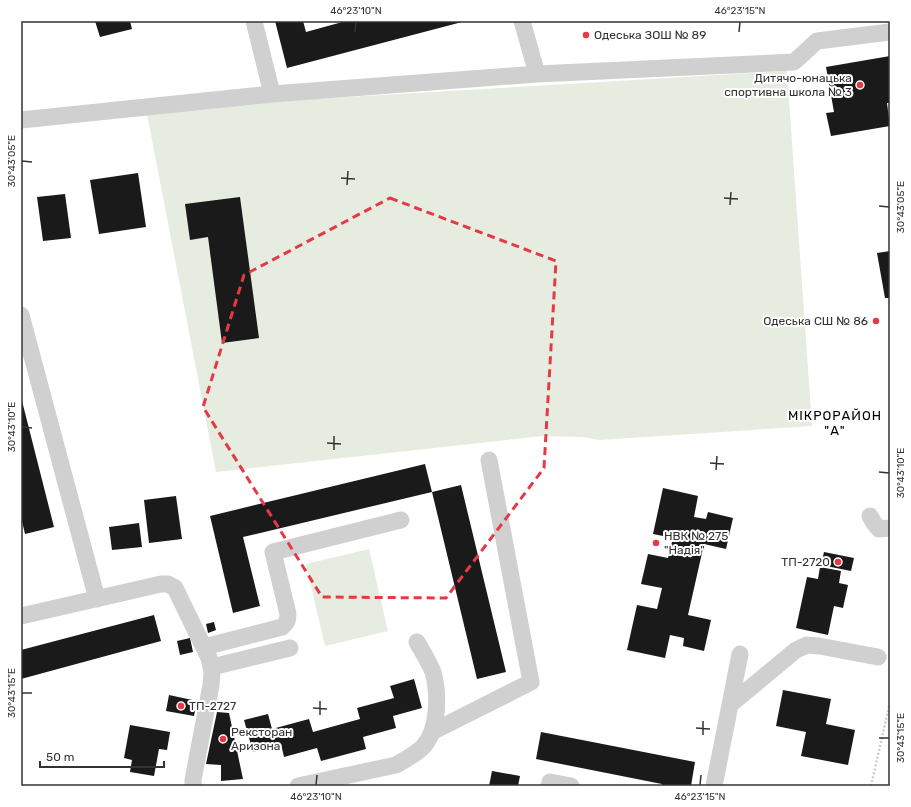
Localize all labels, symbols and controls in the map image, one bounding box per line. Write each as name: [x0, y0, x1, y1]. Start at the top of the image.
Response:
text: 46°23'10"N: [330, 5, 382, 17]
text: 46°23'15"N: [714, 5, 766, 17]
place label: Одеська ЗОШ № 89: [594, 28, 706, 42]
marker: Одеська ЗОШ № 89: [581, 30, 591, 40]
place label: Дитячо-юнацька спортивна школа № 3: [724, 71, 852, 99]
marker: Дитячо-юнацька спортивна школа № 3: [855, 80, 865, 90]
text: 30°43'05"E: [6, 135, 18, 187]
text: 30°43'05"E: [895, 181, 907, 233]
place label: Одеська СШ № 86: [763, 314, 868, 328]
marker: Одеська СШ № 86: [871, 316, 881, 326]
text: 30°43'10"E: [6, 402, 18, 452]
district label: МІКРОРАЙОН "А": [788, 408, 882, 438]
text: 30°43'10"E: [895, 448, 907, 498]
place label: НВК № 275 "Надія": [664, 529, 728, 557]
marker: НВК № 275 "Надія": [651, 538, 661, 548]
place label: ТП-2720: [781, 555, 830, 569]
marker: ТП-2720: [833, 557, 843, 567]
text: 30°43'15"E: [6, 668, 18, 718]
place label: ТП-2727: [189, 699, 236, 713]
marker: ТП-2727: [176, 701, 186, 711]
text: 30°43'15"E: [895, 713, 907, 763]
place label: Рексторан Аризона: [231, 725, 292, 753]
marker: Рексторан Аризона: [218, 734, 228, 744]
scale bar: [40, 743, 164, 769]
text: 50 m: [46, 750, 74, 764]
text: 46°23'10"N: [290, 791, 342, 803]
text: 46°23'15"N: [674, 791, 726, 803]

